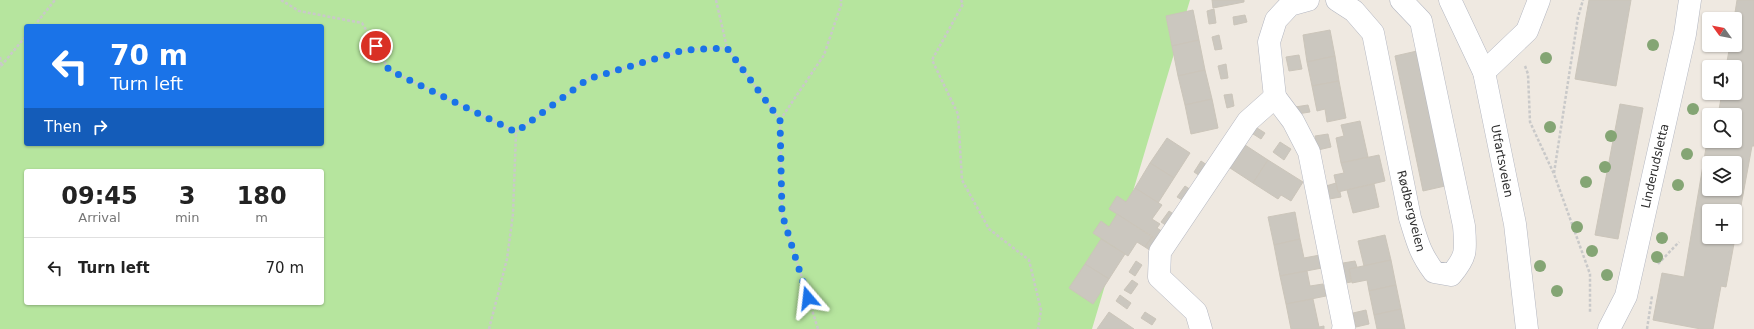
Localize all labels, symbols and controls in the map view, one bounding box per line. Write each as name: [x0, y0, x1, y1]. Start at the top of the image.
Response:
north arrow: [1702, 12, 1742, 52]
map controls: [1702, 12, 1742, 244]
pin: [359, 29, 393, 63]
icon: arrive: [365, 35, 387, 57]
text: 70 m: [110, 39, 188, 72]
icon: left: [44, 40, 96, 92]
button: sound: [1702, 60, 1742, 100]
text: Turn left: [110, 73, 183, 94]
button: search: [1702, 108, 1742, 148]
icon: right: [89, 116, 111, 138]
text: Then: [44, 118, 81, 136]
street label: Linderudsletta: [1638, 122, 1672, 210]
street label: Utfartsveien: [1488, 123, 1516, 199]
button: layers: [1702, 156, 1742, 196]
street label: Rødbergveien: [1394, 169, 1428, 253]
text: 09:45: [61, 182, 138, 210]
text: 3: [179, 182, 195, 210]
text: 180: [237, 182, 287, 210]
button: +: [1702, 204, 1742, 244]
text: Arrival: [78, 210, 121, 225]
text: min: [175, 210, 199, 225]
text: m: [255, 210, 268, 225]
icon: left: [44, 257, 66, 279]
text: Turn left: [78, 259, 150, 277]
text: 70 m: [266, 259, 304, 277]
position arrow: [787, 277, 829, 319]

